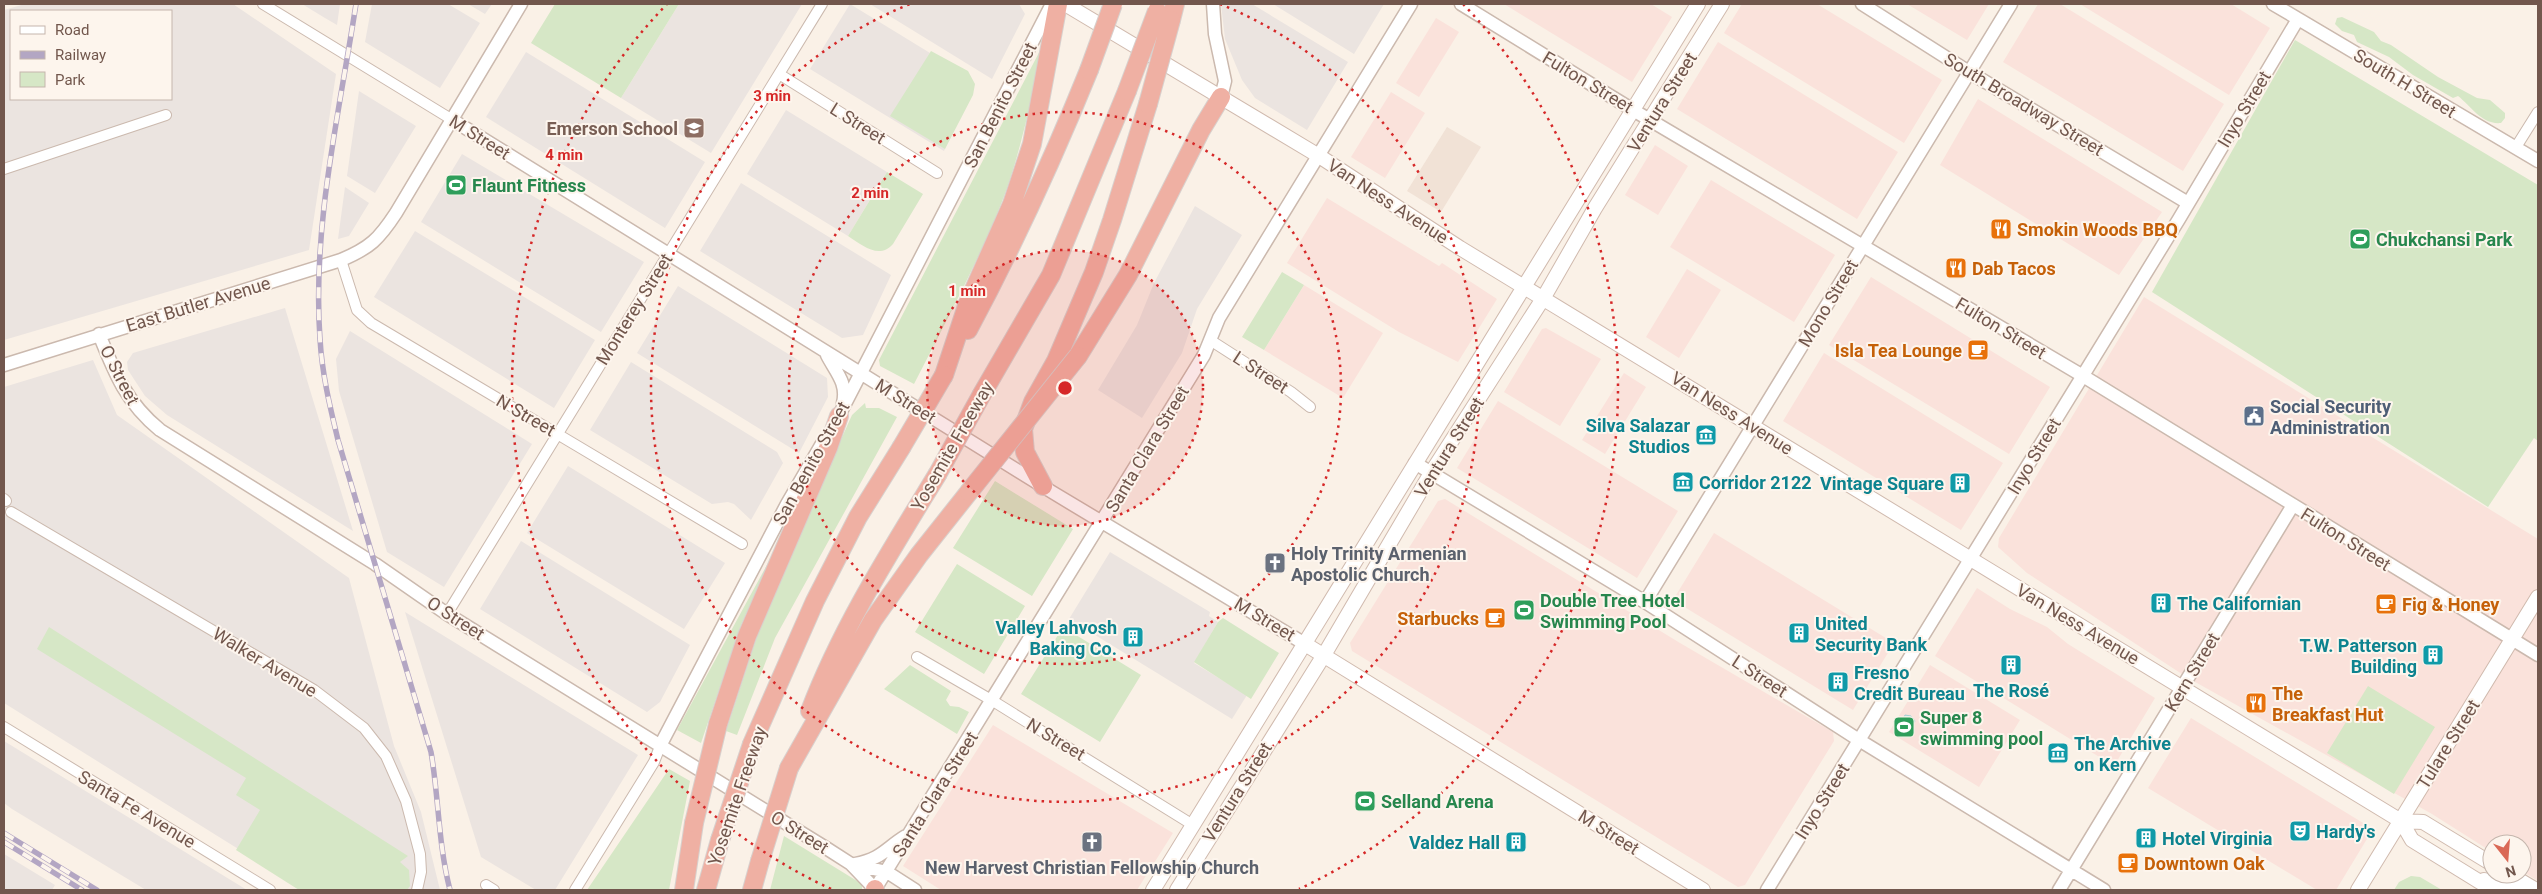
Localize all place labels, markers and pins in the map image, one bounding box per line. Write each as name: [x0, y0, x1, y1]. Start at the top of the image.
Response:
school or university icon: Emerson School: [682, 116, 706, 140]
place label: Emerson School: [546, 118, 678, 139]
sports icon: Flaunt Fitness: [444, 173, 468, 197]
place label: Flaunt Fitness: [472, 175, 586, 196]
restaurant icon: Smokin Woods BBQ: [1989, 217, 2013, 241]
place label: Smokin Woods BBQ: [2017, 219, 2178, 240]
sports icon: Chukchansi Park: [2348, 227, 2372, 251]
place label: Chukchansi Park: [2376, 229, 2513, 250]
restaurant icon: Dab Tacos: [1944, 256, 1968, 280]
place label: Dab Tacos: [1972, 258, 2056, 279]
cafe icon: Isla Tea Lounge: [1966, 338, 1990, 362]
place label: Isla Tea Lounge: [1835, 340, 1962, 361]
centre of rings: [1056, 379, 1074, 397]
place label: Social Security Administration: [2270, 396, 2392, 438]
public building icon: Social Security Administration: [2242, 404, 2266, 428]
place label: Silva Salazar Studios: [1586, 415, 1690, 457]
museum icon: Silva Salazar Studios: [1694, 423, 1718, 447]
museum icon: Corridor 2122: [1671, 470, 1695, 494]
building icon: Vintage Square: [1948, 471, 1972, 495]
place label: Corridor 2122: [1699, 472, 1812, 493]
place label: Vintage Square: [1820, 473, 1944, 494]
place label: Holy Trinity Armenian Apostolic Church: [1291, 543, 1467, 585]
church icon: Holy Trinity Armenian Apostolic Church: [1263, 551, 1287, 575]
place label: Double Tree Hotel Swimming Pool: [1540, 590, 1685, 632]
building icon: The Californian: [2149, 591, 2173, 615]
cafe icon: Fig & Honey: [2374, 592, 2398, 616]
place label: The Californian: [2177, 593, 2301, 614]
place label: Fig & Honey: [2402, 594, 2500, 615]
sports icon: Double Tree Hotel Swimming Pool: [1512, 598, 1536, 622]
cafe icon: Starbucks: [1483, 606, 1507, 630]
place label: Starbucks: [1397, 608, 1479, 629]
place label: United Security Bank: [1815, 613, 1927, 655]
place label: Valley Lahvosh Baking Co.: [995, 617, 1117, 659]
building icon: United Security Bank: [1787, 621, 1811, 645]
building icon: Valley Lahvosh Baking Co.: [1121, 625, 1145, 649]
place label: T.W. Patterson Building: [2299, 635, 2417, 677]
building icon: T.W. Patterson Building: [2421, 643, 2445, 667]
building icon: The Rosé: [1999, 653, 2023, 677]
place label: Fresno Credit Bureau: [1854, 662, 1965, 704]
building icon: Fresno Credit Bureau: [1826, 670, 1850, 694]
place label: The Rosé: [1973, 680, 2049, 701]
place label: The Breakfast Hut: [2272, 683, 2384, 725]
restaurant icon: The Breakfast Hut: [2244, 691, 2268, 715]
place label: Super 8 swimming pool: [1920, 707, 2043, 749]
sports icon: Super 8 swimming pool: [1892, 715, 1916, 739]
place label: The Archive on Kern: [2074, 733, 2171, 775]
museum icon: The Archive on Kern: [2046, 741, 2070, 765]
sports icon: Selland Arena: [1353, 789, 1377, 813]
place label: Selland Arena: [1381, 791, 1494, 812]
theatre icon: Hardy's: [2288, 819, 2312, 843]
place label: Hardy's: [2316, 821, 2375, 842]
building icon: Hotel Virginia: [2134, 826, 2158, 850]
place label: Hotel Virginia: [2162, 828, 2273, 849]
church icon: New Harvest Christian Fellowship Church: [1080, 830, 1104, 854]
building icon: Valdez Hall: [1504, 830, 1528, 854]
place label: Valdez Hall: [1409, 832, 1500, 853]
cafe icon: Downtown Oak: [2116, 851, 2140, 875]
place label: Downtown Oak: [2144, 853, 2265, 874]
place label: New Harvest Christian Fellowship Church: [925, 857, 1259, 878]

